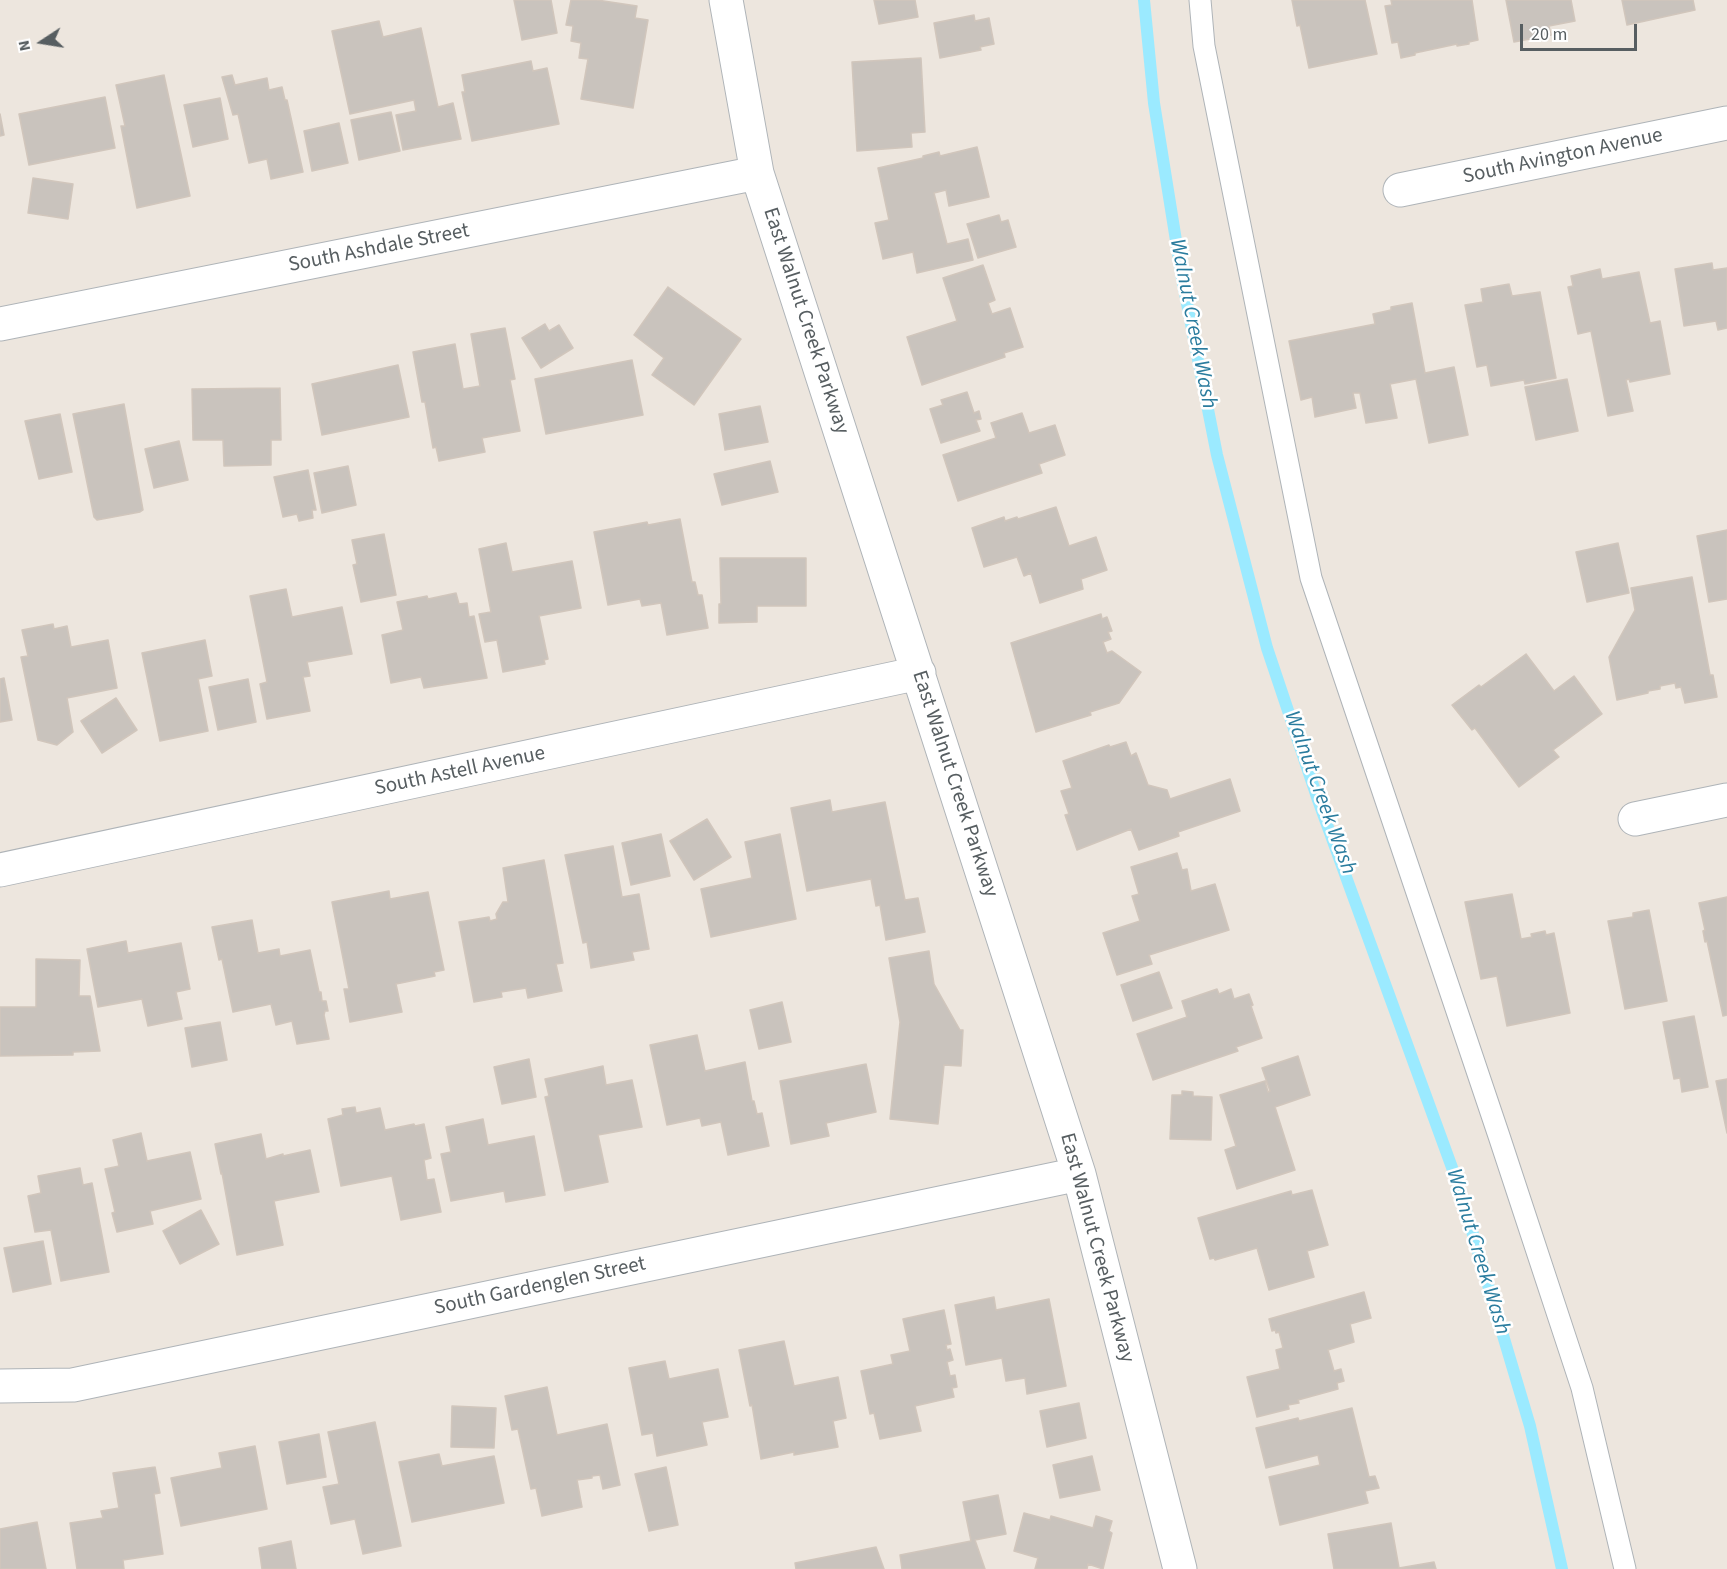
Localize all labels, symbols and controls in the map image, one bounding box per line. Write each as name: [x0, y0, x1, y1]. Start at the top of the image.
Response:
north arrow: [12, 12, 72, 72]
scale bar: [1523, 12, 1640, 50]
text: 20 m: [1531, 22, 1567, 47]
text: N: [13, 38, 36, 53]
street label: South Avington Avenue: [1461, 124, 1665, 190]
street label: East Walnut Creek Parkway: [756, 205, 854, 437]
street label: South Ashdale Street: [286, 219, 472, 279]
water label: Walnut Creek Wash: [1163, 237, 1221, 411]
street label: East Walnut Creek Parkway: [905, 668, 1003, 900]
water label: Walnut Creek Wash: [1277, 708, 1361, 878]
street label: South Astell Avenue: [372, 742, 548, 802]
street label: East Walnut Creek Parkway: [1053, 1130, 1139, 1366]
water label: Walnut Creek Wash: [1439, 1166, 1515, 1338]
street label: South Gardenglen Street: [432, 1252, 648, 1322]

